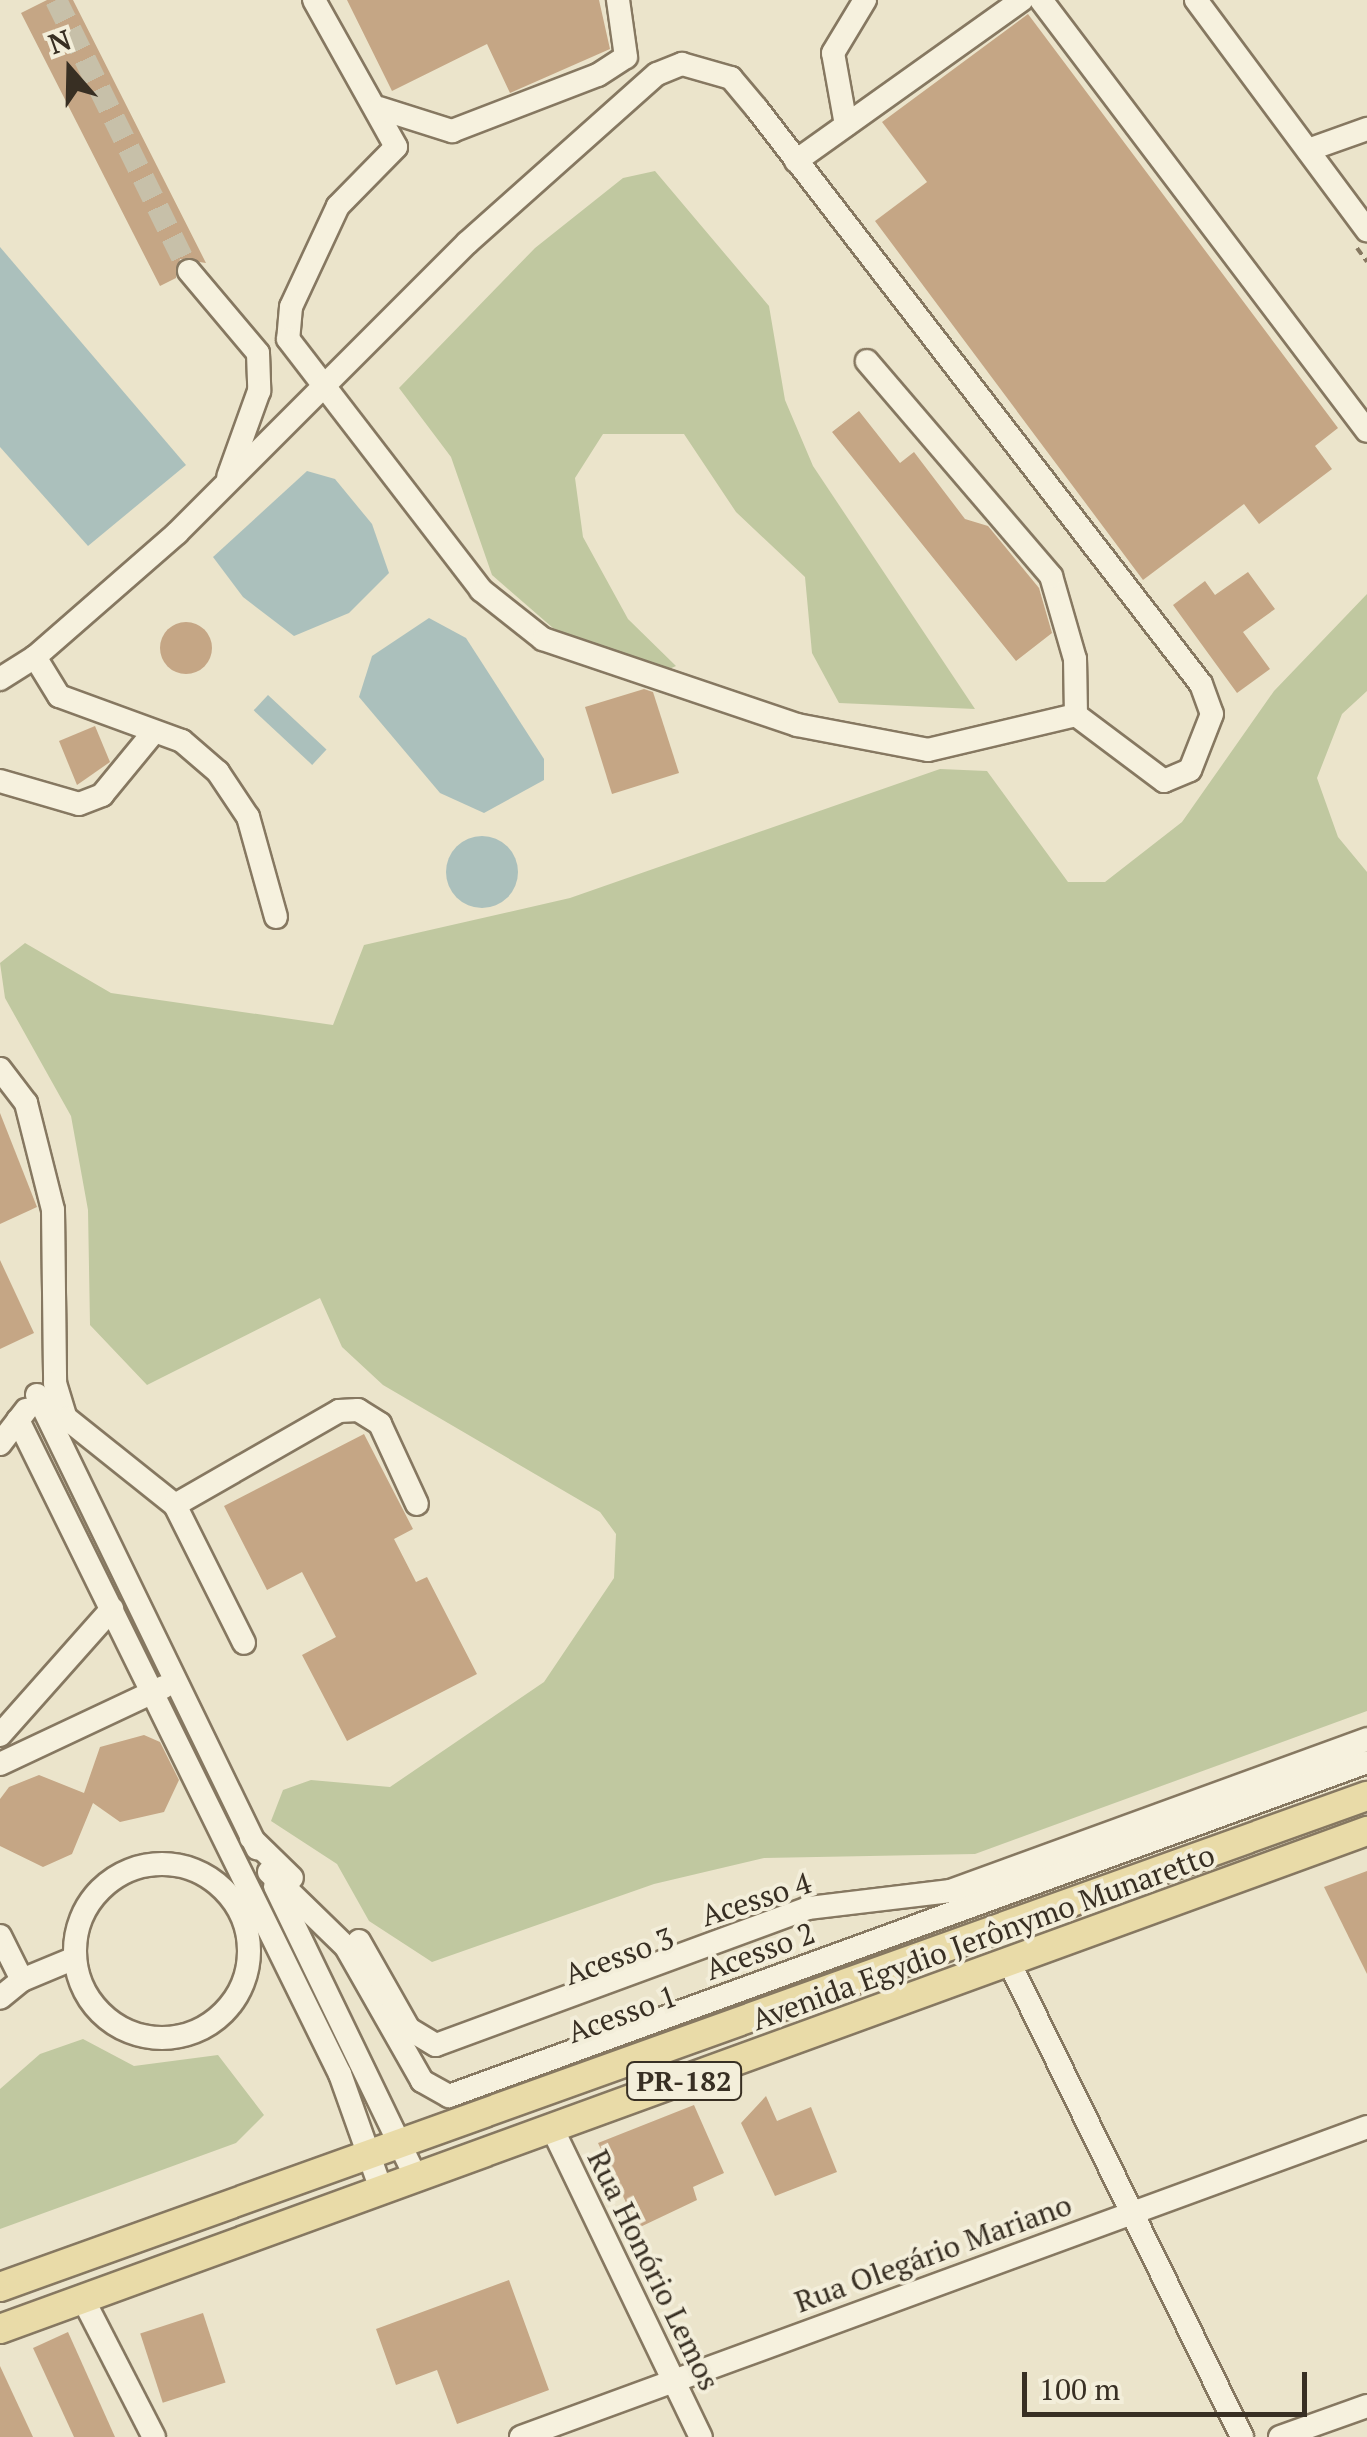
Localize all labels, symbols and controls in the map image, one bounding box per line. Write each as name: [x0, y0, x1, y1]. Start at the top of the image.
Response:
north arrow: [20, 20, 120, 120]
text: N: [43, 20, 76, 62]
street label: Avenida Egydio Jerônymo Munaretto: [747, 1836, 1219, 2038]
street label: Acesso 4: [696, 1864, 816, 1934]
street label: Acesso 2: [700, 1915, 820, 1987]
street label: Acesso 3: [559, 1920, 679, 1992]
street label: Acesso 1: [562, 1978, 682, 2050]
road number: PR-182: [624, 2058, 744, 2104]
street label: Rua Honório Lemos: [580, 2144, 728, 2396]
street label: Rua Olegário Mariano: [790, 2186, 1076, 2320]
scale bar: [1027, 2352, 1312, 2414]
text: 100 m: [1039, 2369, 1120, 2409]

